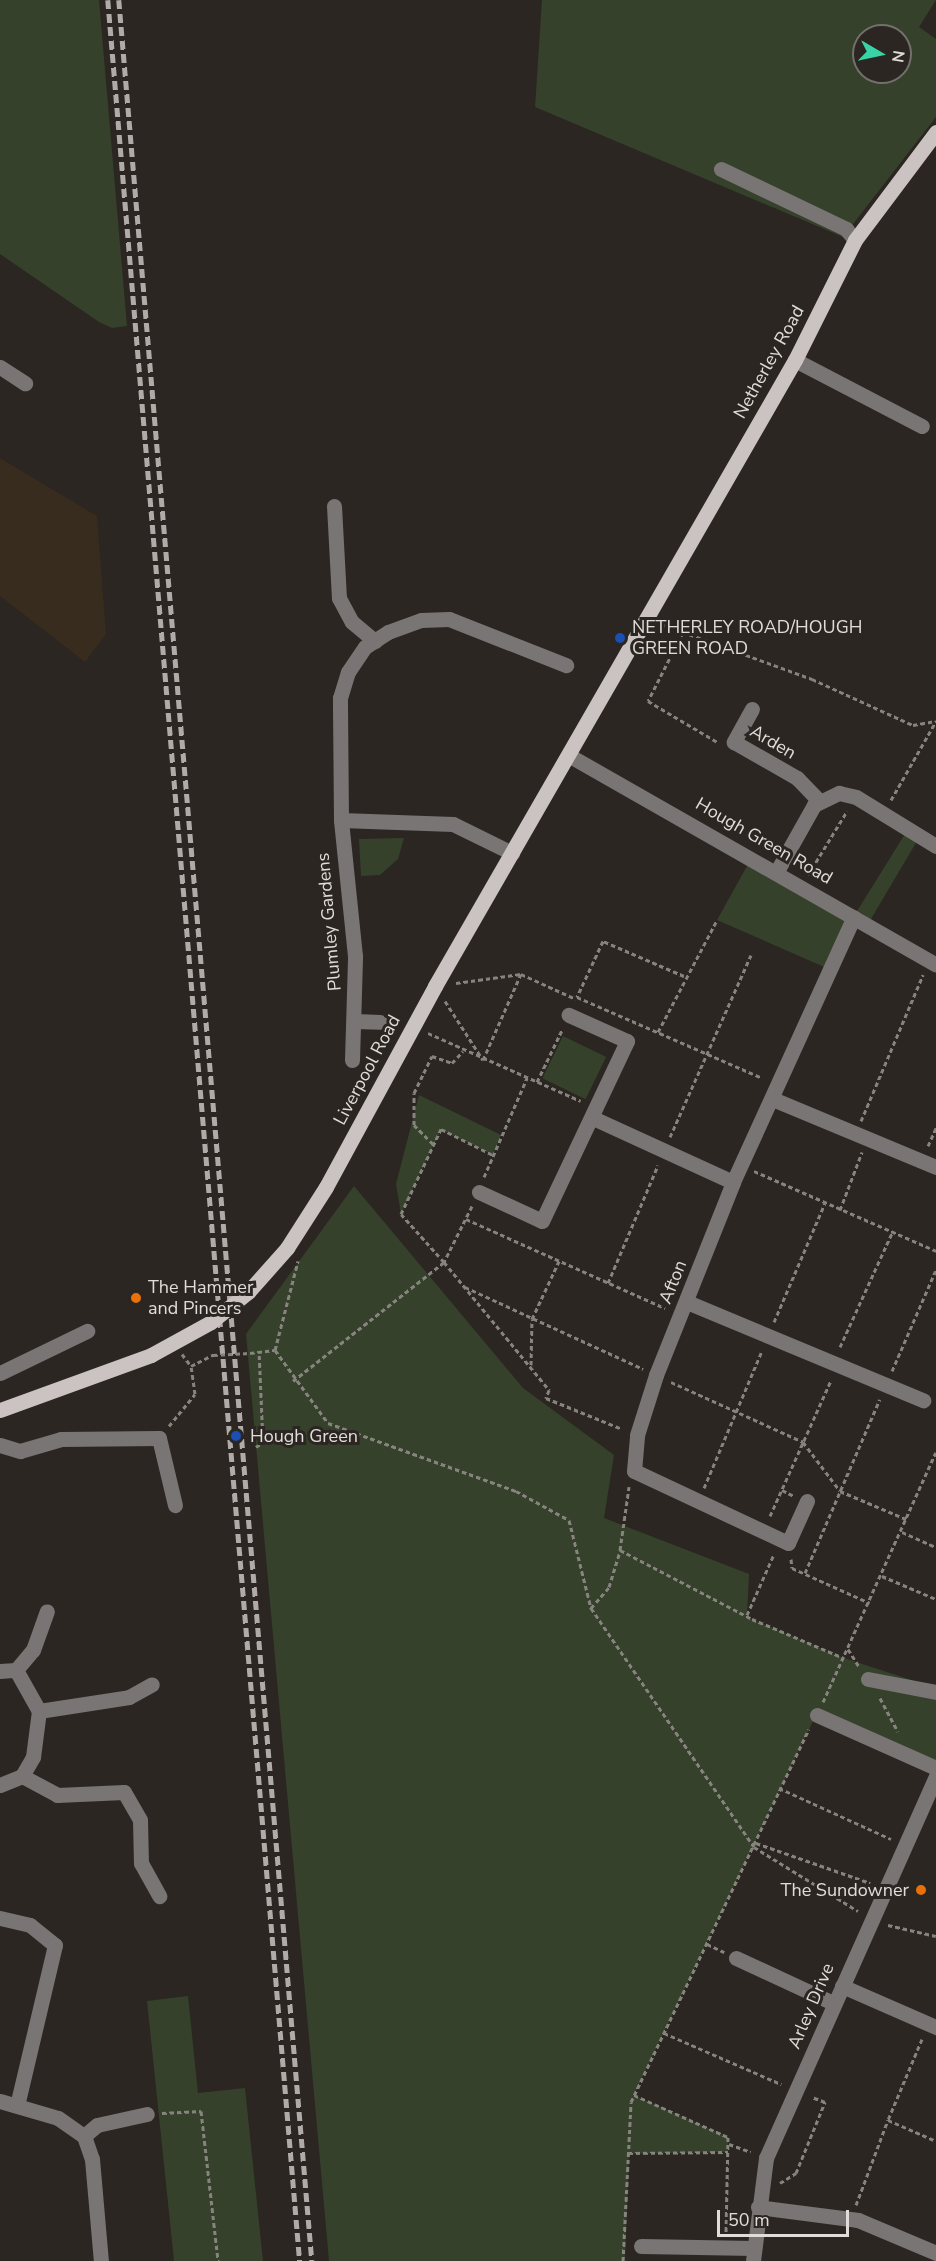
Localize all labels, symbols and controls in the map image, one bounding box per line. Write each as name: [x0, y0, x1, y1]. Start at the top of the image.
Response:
north arrow: [852, 24, 912, 84]
text: N: [886, 49, 910, 64]
street label: Netherley Road: [729, 302, 809, 422]
place label: NETHERLEY ROAD/HOUGH GREEN ROAD: [632, 617, 862, 660]
marker: NETHERLEY ROAD/HOUGH GREEN ROAD: [613, 631, 627, 645]
street label: Arden: [746, 720, 800, 764]
street label: Hough Green Road: [692, 793, 836, 889]
street label: Plumley Gardens: [312, 852, 346, 992]
street label: Liverpool Road: [329, 1011, 405, 1129]
street label: Afton: [655, 1257, 691, 1307]
place label: The Hammer and Pincers: [148, 1277, 253, 1320]
marker: The Hammer and Pincers: [129, 1291, 143, 1305]
place label: Hough Green: [250, 1425, 358, 1447]
marker: Hough Green: [227, 1427, 245, 1445]
place label: The Sundowner: [781, 1879, 909, 1901]
marker: The Sundowner: [914, 1883, 928, 1897]
street label: Arley Drive: [783, 1960, 839, 2052]
scale bar: [720, 2198, 852, 2236]
text: 50 m: [728, 2208, 770, 2232]

